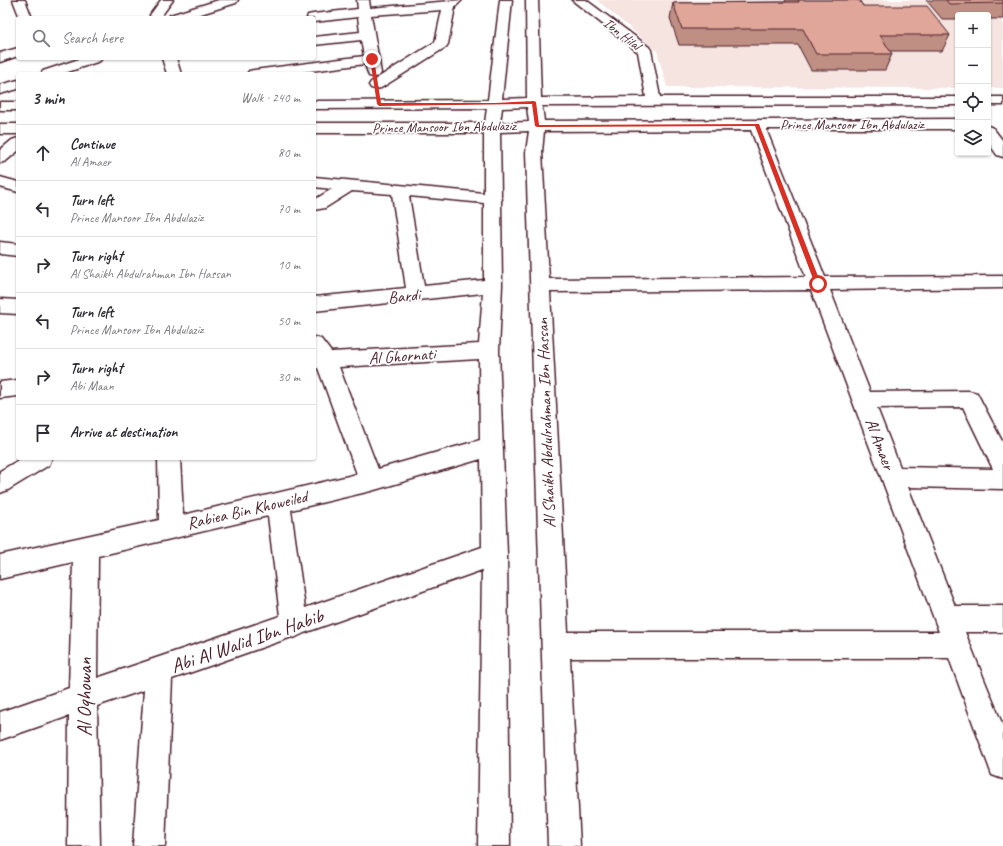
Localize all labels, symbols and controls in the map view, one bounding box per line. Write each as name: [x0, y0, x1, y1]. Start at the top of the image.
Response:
map controls: [955, 12, 991, 156]
button: +: [955, 12, 991, 48]
street label: Ibn Hilal: [600, 14, 646, 55]
search box: [16, 16, 316, 60]
icon: search: [30, 27, 52, 49]
text: Search here: [62, 29, 123, 48]
button: −: [955, 48, 991, 84]
route end: [363, 50, 381, 68]
button: locate: [955, 84, 991, 120]
text: 3 min: [32, 88, 65, 109]
text: Walk · 240 m: [241, 90, 300, 106]
street label: Prince Mansoor Ibn Abdulaziz: [780, 116, 925, 133]
street label: Prince Mansoor Ibn Abdulaziz: [372, 117, 517, 137]
button: layers: [955, 120, 991, 156]
text: Continue: [70, 135, 115, 154]
icon: ahead: [32, 142, 54, 164]
text: 80 m: [278, 145, 300, 161]
text: Al Amaer: [70, 154, 111, 170]
text: Turn left: [70, 191, 113, 210]
icon: left: [32, 198, 54, 220]
text: 70 m: [278, 201, 300, 217]
text: Prince Mansoor Ibn Abdulaziz: [70, 210, 203, 226]
text: Turn right: [70, 247, 123, 266]
icon: right: [32, 254, 54, 276]
text: 10 m: [278, 257, 300, 273]
text: Al Shaikh Abdulrahman Ibn Hassan: [70, 266, 231, 282]
route start: [809, 275, 827, 293]
street label: Bardi: [387, 284, 423, 308]
text: Turn left: [70, 303, 113, 322]
icon: left: [32, 310, 54, 332]
text: 50 m: [278, 313, 300, 329]
street label: Al Shaikh Abdulrahman Ibn Hassan: [532, 316, 560, 528]
text: Prince Mansoor Ibn Abdulaziz: [70, 322, 203, 338]
street label: Al Ghornati: [368, 343, 439, 369]
text: Turn right: [70, 359, 123, 378]
icon: right: [32, 366, 54, 388]
text: 30 m: [278, 369, 300, 385]
text: Abi Maan: [70, 378, 114, 394]
street label: Al Amaer: [861, 415, 900, 475]
icon: arrive: [32, 422, 54, 444]
text: Arrive at destination: [70, 423, 177, 442]
street label: Rabiea Bin Khoweiled: [185, 485, 312, 534]
street label: Abi Al Walid Ibn Habib: [168, 603, 328, 679]
street label: Al Oqhowan: [72, 656, 97, 737]

